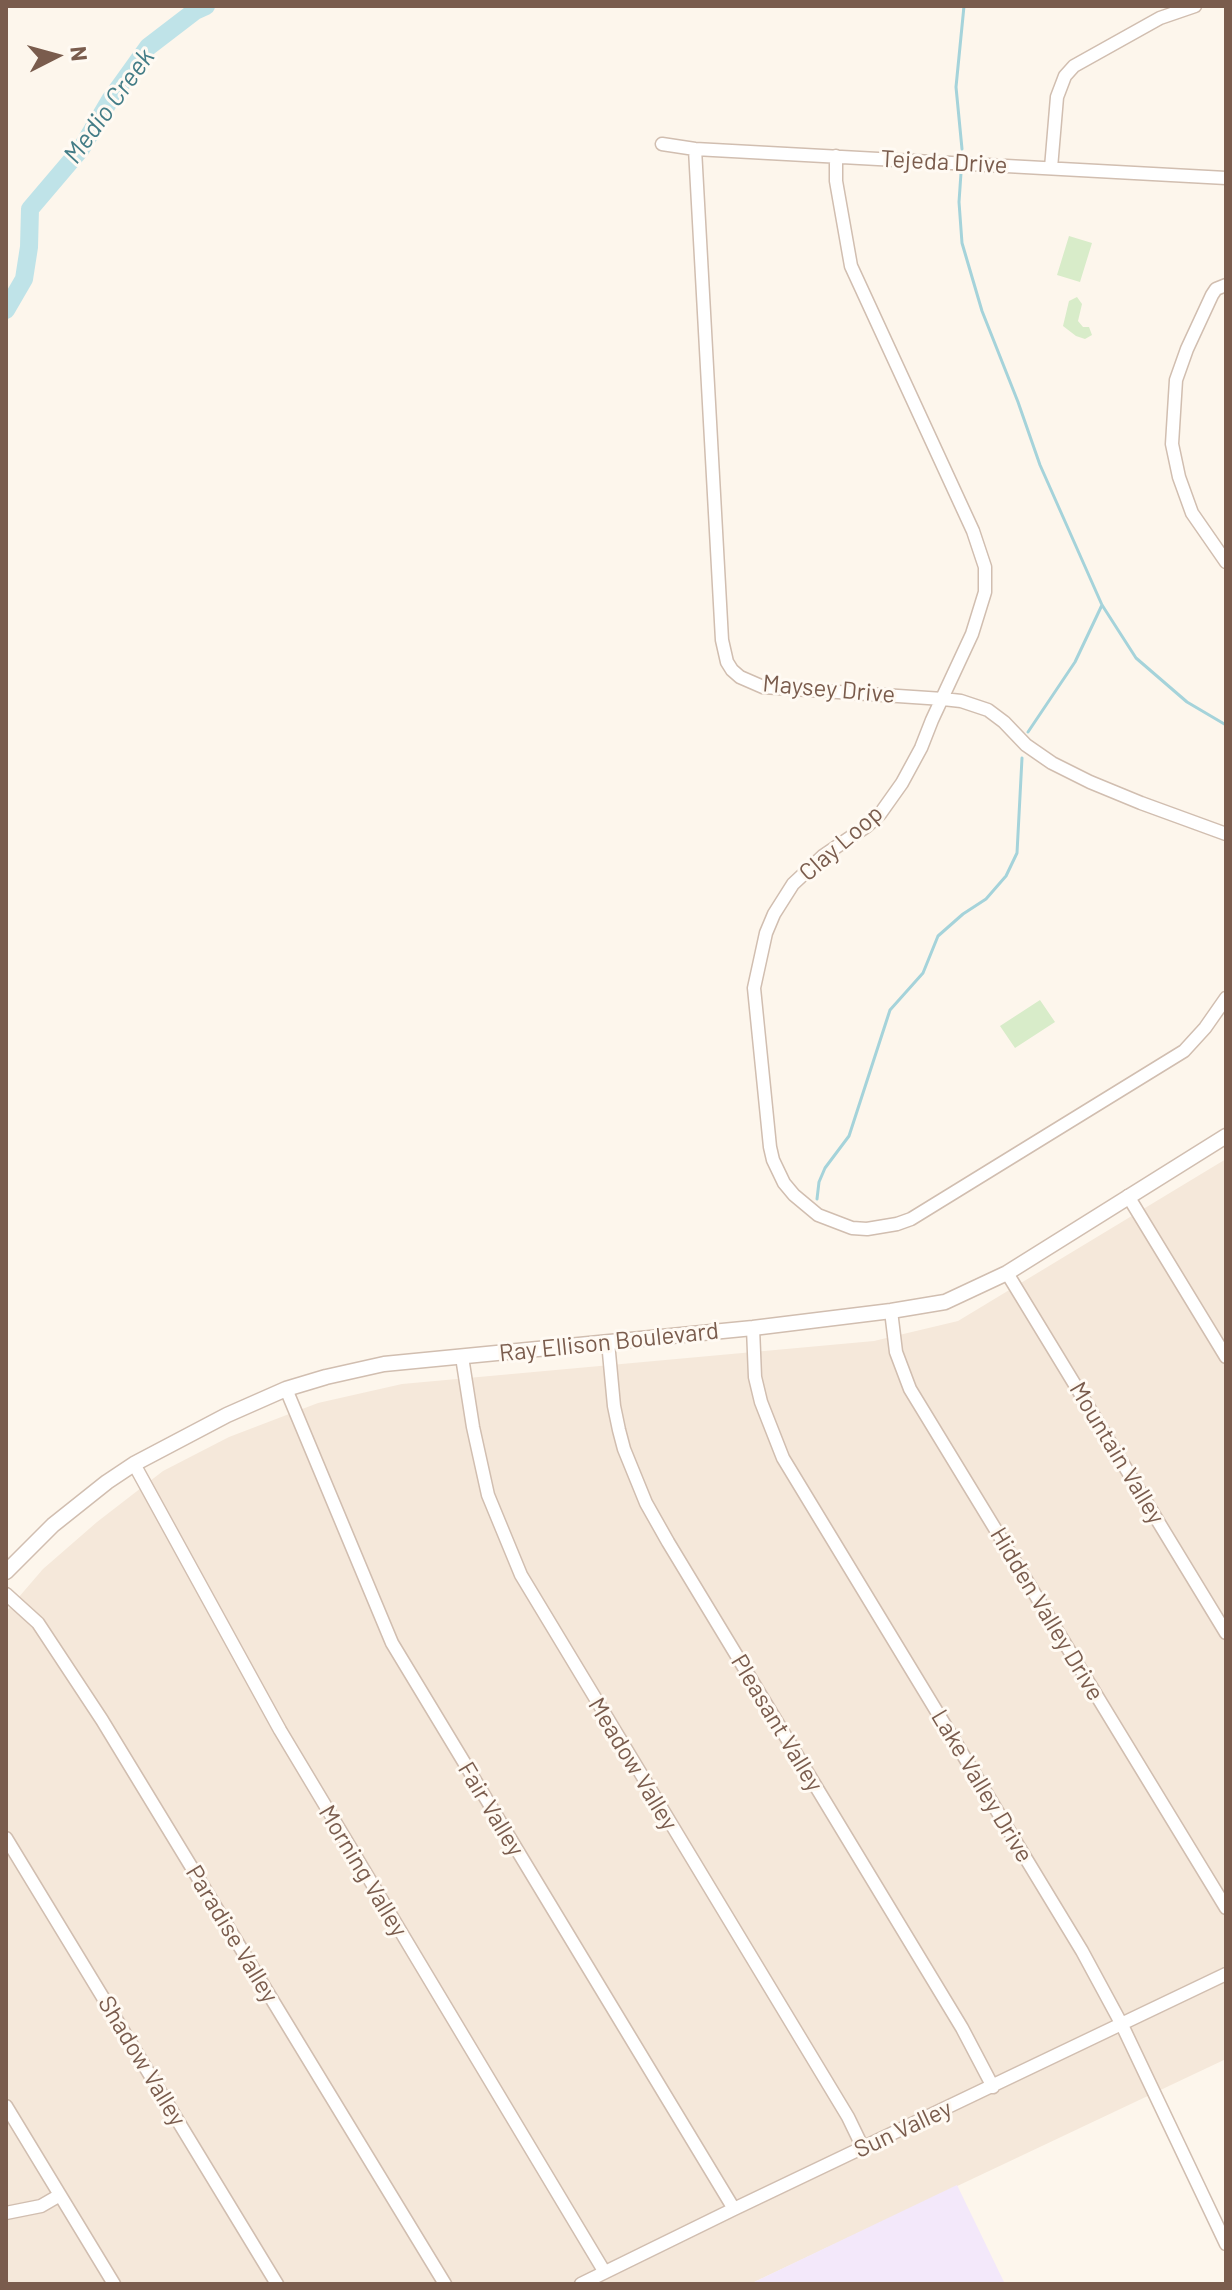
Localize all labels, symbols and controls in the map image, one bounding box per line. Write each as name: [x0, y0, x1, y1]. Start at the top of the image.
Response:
north arrow: [16, 16, 96, 96]
water label: Medio Creek: [57, 42, 161, 170]
text: N: [66, 45, 94, 62]
street label: Tejeda Drive: [880, 144, 1008, 180]
street label: Maysey Drive: [762, 669, 896, 709]
street label: Clay Loop: [793, 799, 889, 887]
street label: Ray Ellison Boulevard: [498, 1316, 720, 1368]
street label: Mountain Valley: [1063, 1377, 1171, 1529]
street label: Hidden Valley Drive: [984, 1522, 1110, 1706]
street label: Pleasant Valley: [725, 1649, 829, 1797]
street label: Meadow Valley: [582, 1692, 684, 1836]
street label: Lake Valley Drive: [925, 1704, 1039, 1868]
street label: Fair Valley: [452, 1757, 530, 1861]
street label: Morning Valley: [312, 1800, 414, 1942]
street label: Paradise Valley: [180, 1860, 284, 2008]
street label: Shadow Valley: [92, 1991, 192, 2131]
street label: Sun Valley: [850, 2094, 956, 2164]

